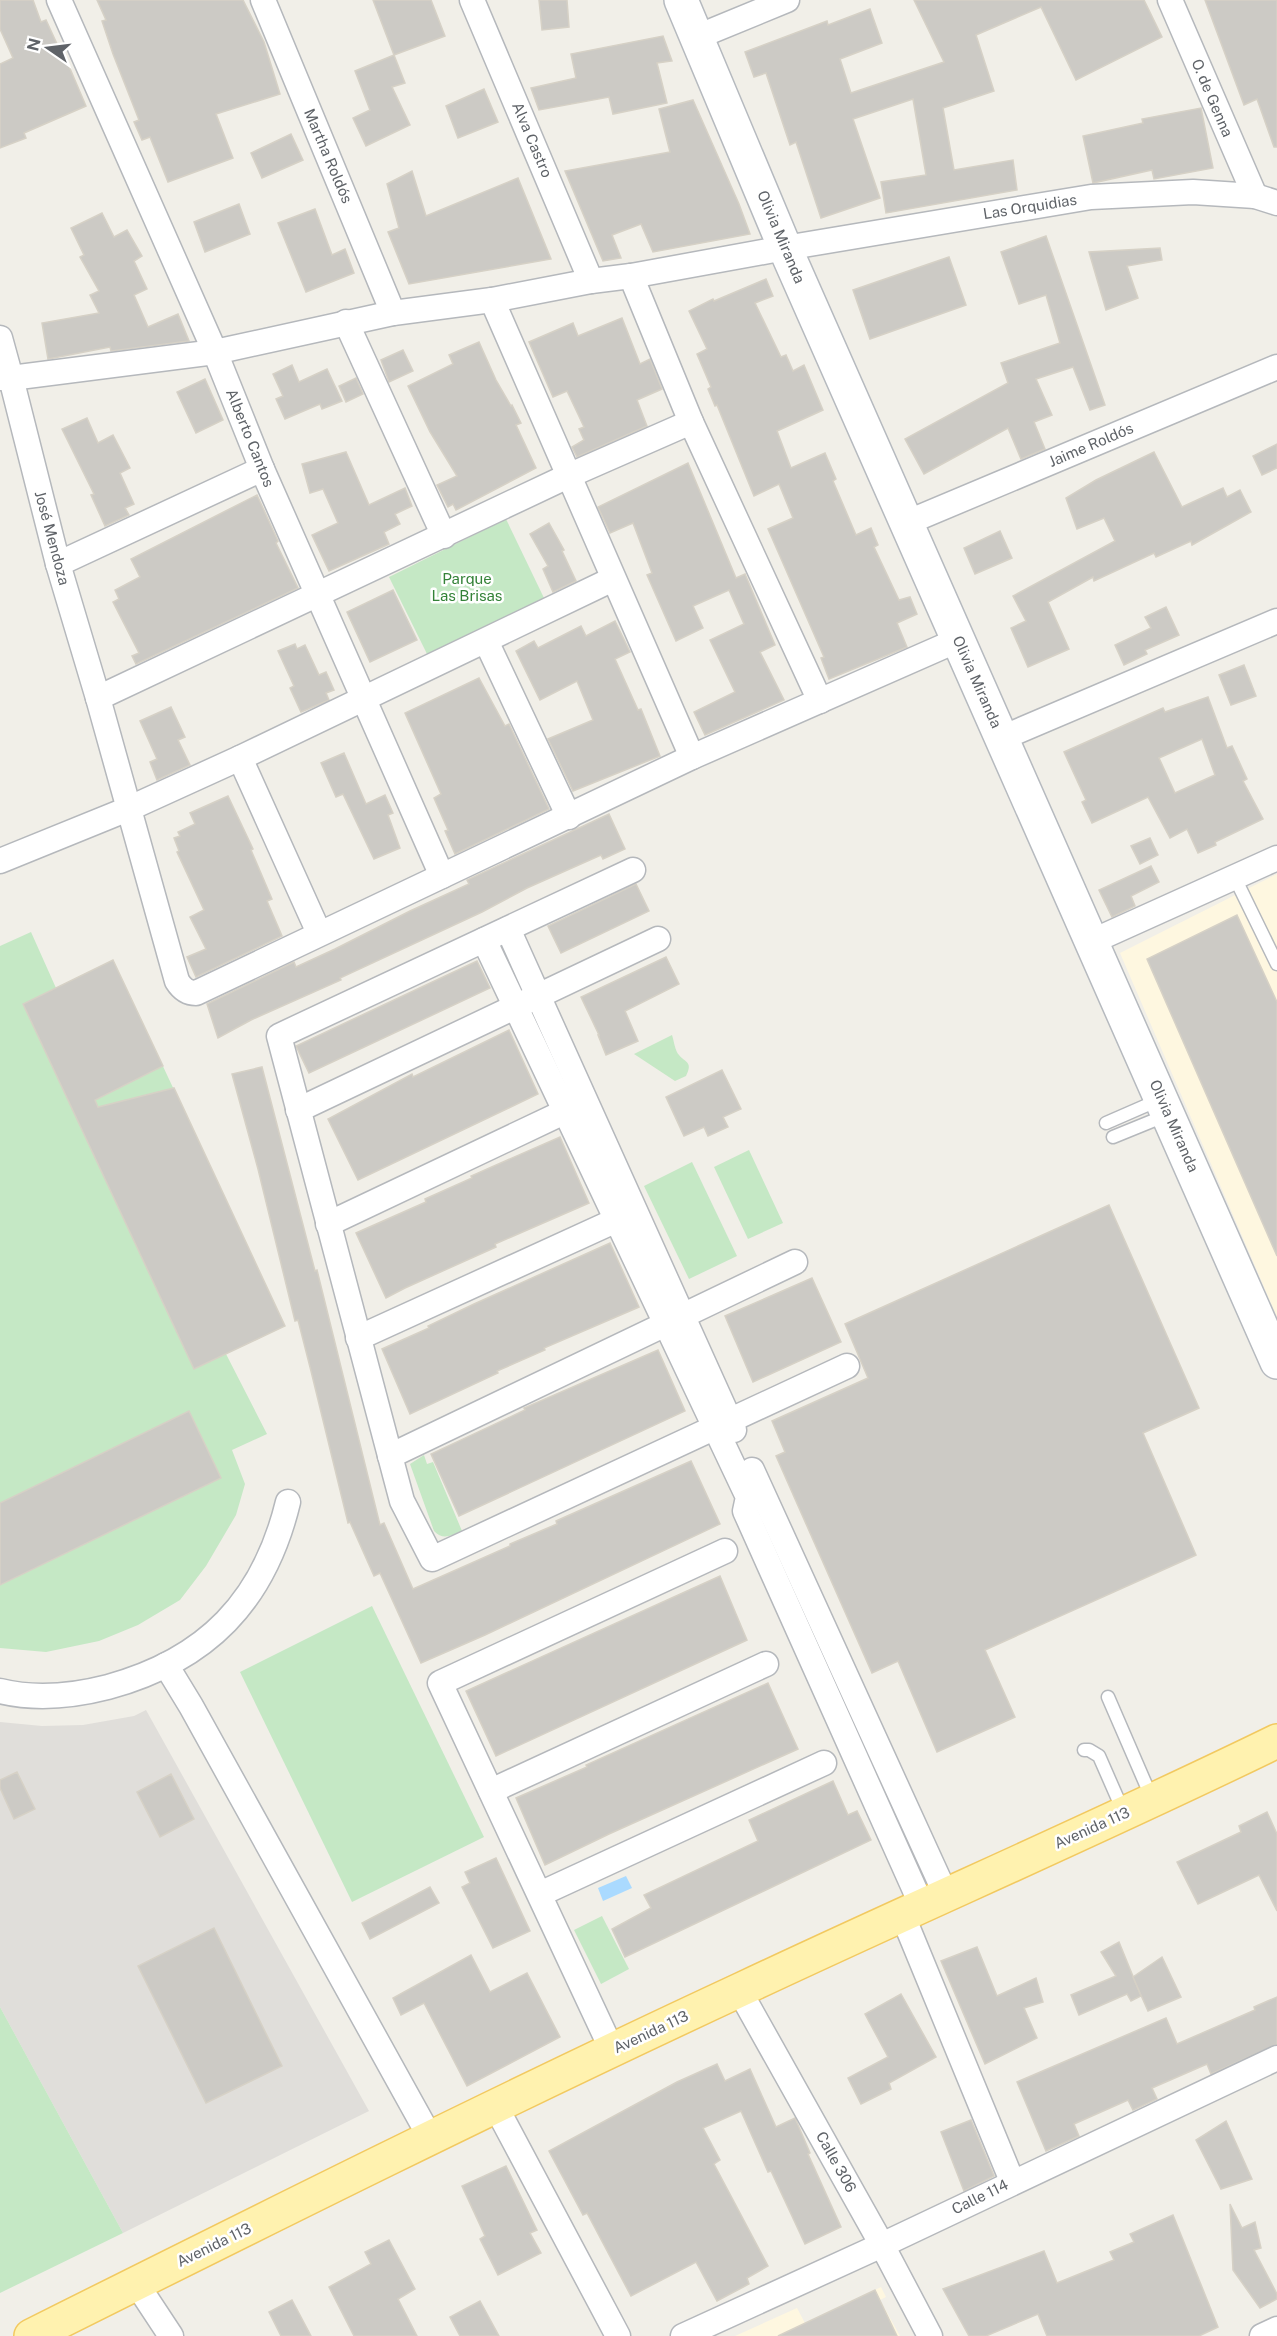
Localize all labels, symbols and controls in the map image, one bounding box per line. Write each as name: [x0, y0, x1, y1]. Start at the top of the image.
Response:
north arrow: [18, 18, 78, 78]
text: N: [23, 36, 45, 53]
street label: O. de Genna: [1188, 56, 1237, 139]
street label: Alva Castro: [509, 100, 556, 180]
street label: Martha Roldós: [301, 106, 356, 206]
street label: Olivia Miranda: [754, 188, 809, 286]
street label: Las Orquidias: [982, 191, 1078, 222]
street label: Alberto Cantos: [223, 386, 278, 489]
street label: Jaime Roldós: [1046, 419, 1136, 470]
street label: José Mendoza: [32, 489, 73, 587]
park label: Parque Las Brisas: [432, 570, 502, 604]
street label: Olivia Miranda: [950, 633, 1005, 731]
street label: Olivia Miranda: [1147, 1077, 1202, 1175]
street label: Avenida 113: [1052, 1803, 1132, 1852]
street label: Avenida 113: [611, 2007, 691, 2056]
street label: Calle 306: [813, 2128, 860, 2195]
street label: Calle 114: [949, 2176, 1011, 2217]
street label: Avenida 113: [174, 2219, 254, 2270]

